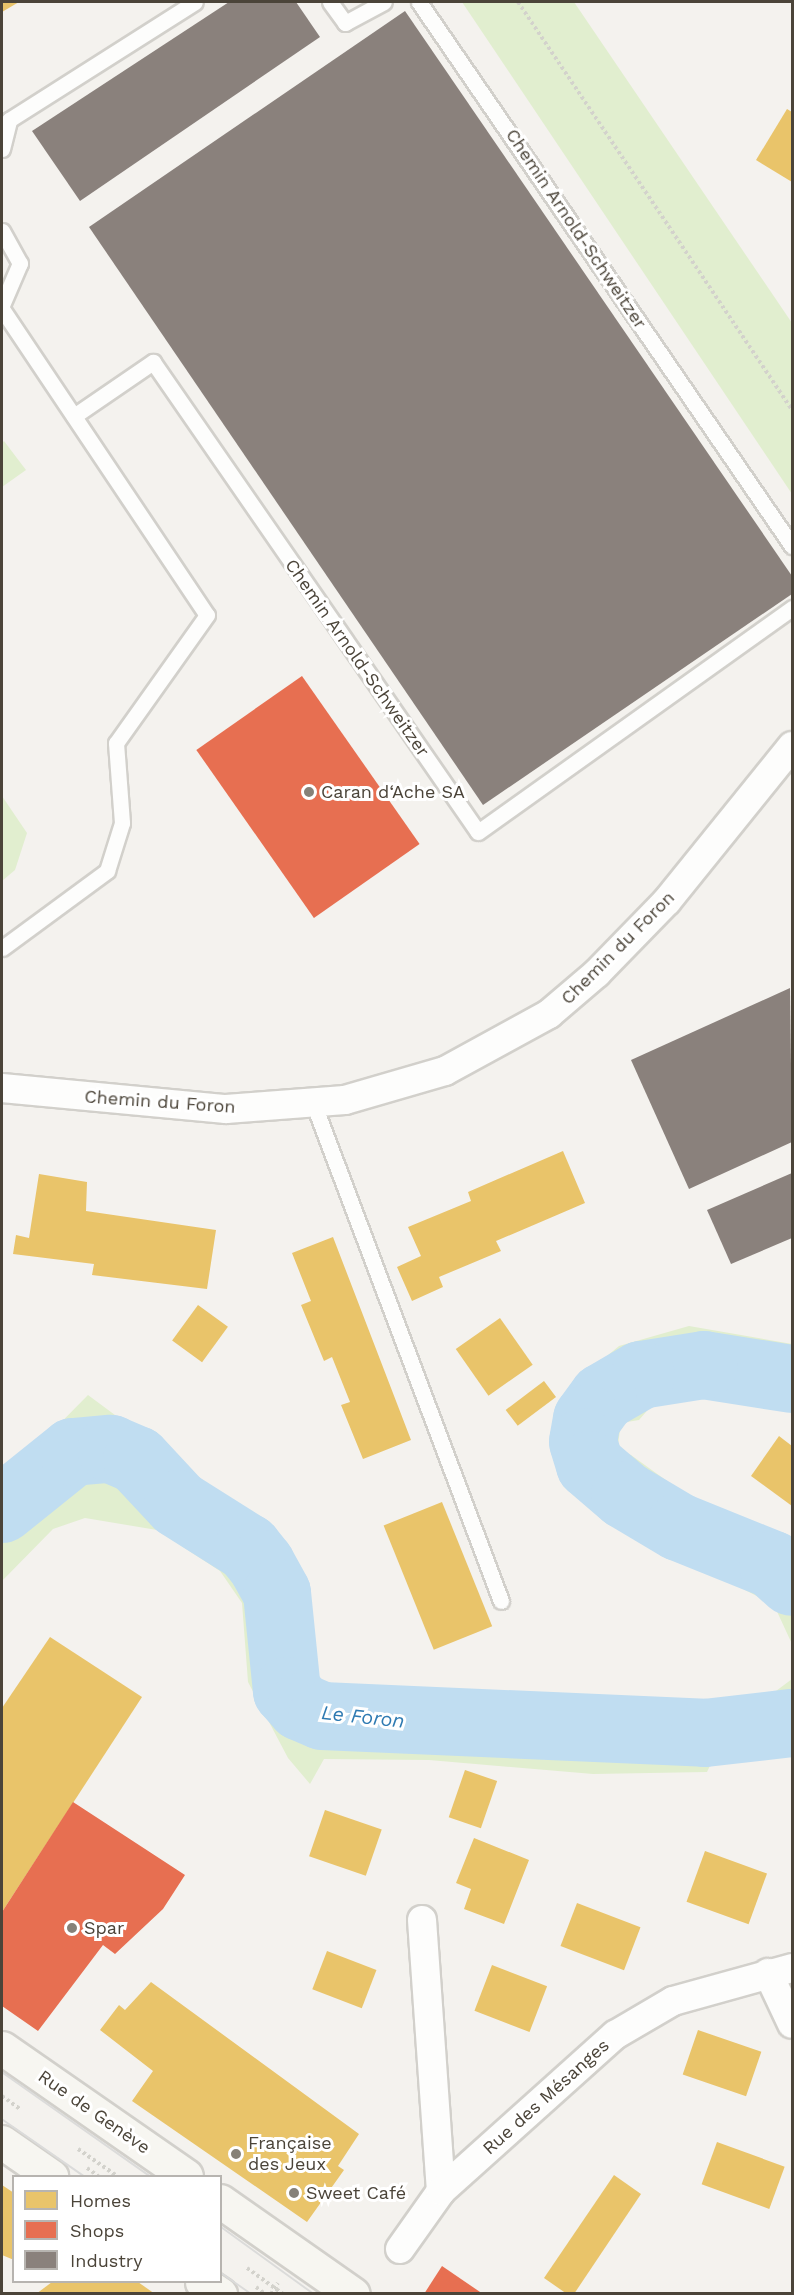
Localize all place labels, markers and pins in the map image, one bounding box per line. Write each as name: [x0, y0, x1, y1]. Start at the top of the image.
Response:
place label: Caran d‘Ache SA: [321, 781, 465, 803]
marker: Caran d‘Ache SA: [302, 785, 316, 799]
place label: Spar: [84, 1917, 124, 1939]
marker: Spar: [65, 1921, 79, 1935]
place label: Française des Jeux: [248, 2133, 332, 2176]
marker: Française des Jeux: [229, 2147, 243, 2161]
place label: Sweet Café: [306, 2182, 406, 2204]
marker: Sweet Café: [287, 2186, 301, 2200]

